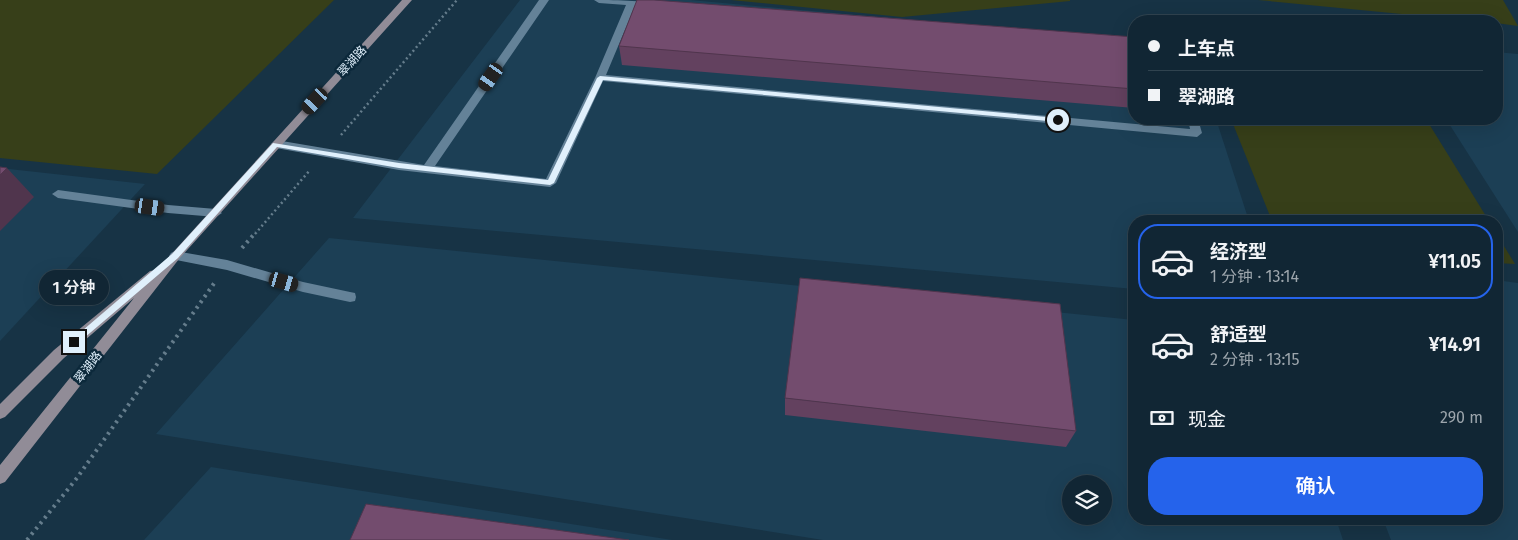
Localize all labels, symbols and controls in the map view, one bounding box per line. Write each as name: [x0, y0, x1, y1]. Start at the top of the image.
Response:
text: 上车点: [1178, 37, 1235, 60]
street label: 翠湖路: [335, 43, 369, 79]
car: [476, 60, 505, 94]
car: [299, 85, 330, 117]
text: 翠湖路: [1178, 85, 1235, 108]
route start: [1047, 109, 1069, 131]
car: [134, 197, 165, 217]
icon: car: [1150, 239, 1195, 284]
text: 经济型: [1210, 240, 1267, 263]
text: ¥11.05: [1429, 250, 1481, 273]
text: 1 分钟 · 13:14: [1210, 267, 1299, 286]
callout: 1 分钟: [39, 270, 109, 304]
car: [267, 271, 300, 293]
text: 1 分钟: [52, 278, 96, 297]
icon: car: [1150, 322, 1195, 367]
text: 舒适型: [1210, 323, 1267, 346]
route end: [63, 331, 85, 353]
text: ¥14.91: [1429, 333, 1481, 356]
street label: 翠湖路: [71, 349, 105, 385]
text: 2 分钟 · 13:15: [1210, 350, 1300, 369]
icon: cash: [1148, 404, 1176, 432]
text: 现金: [1188, 408, 1226, 431]
text: 290 m: [1440, 408, 1483, 427]
button: 确认: [1148, 457, 1483, 515]
map controls: [1062, 475, 1112, 525]
button: layers: [1062, 475, 1112, 525]

